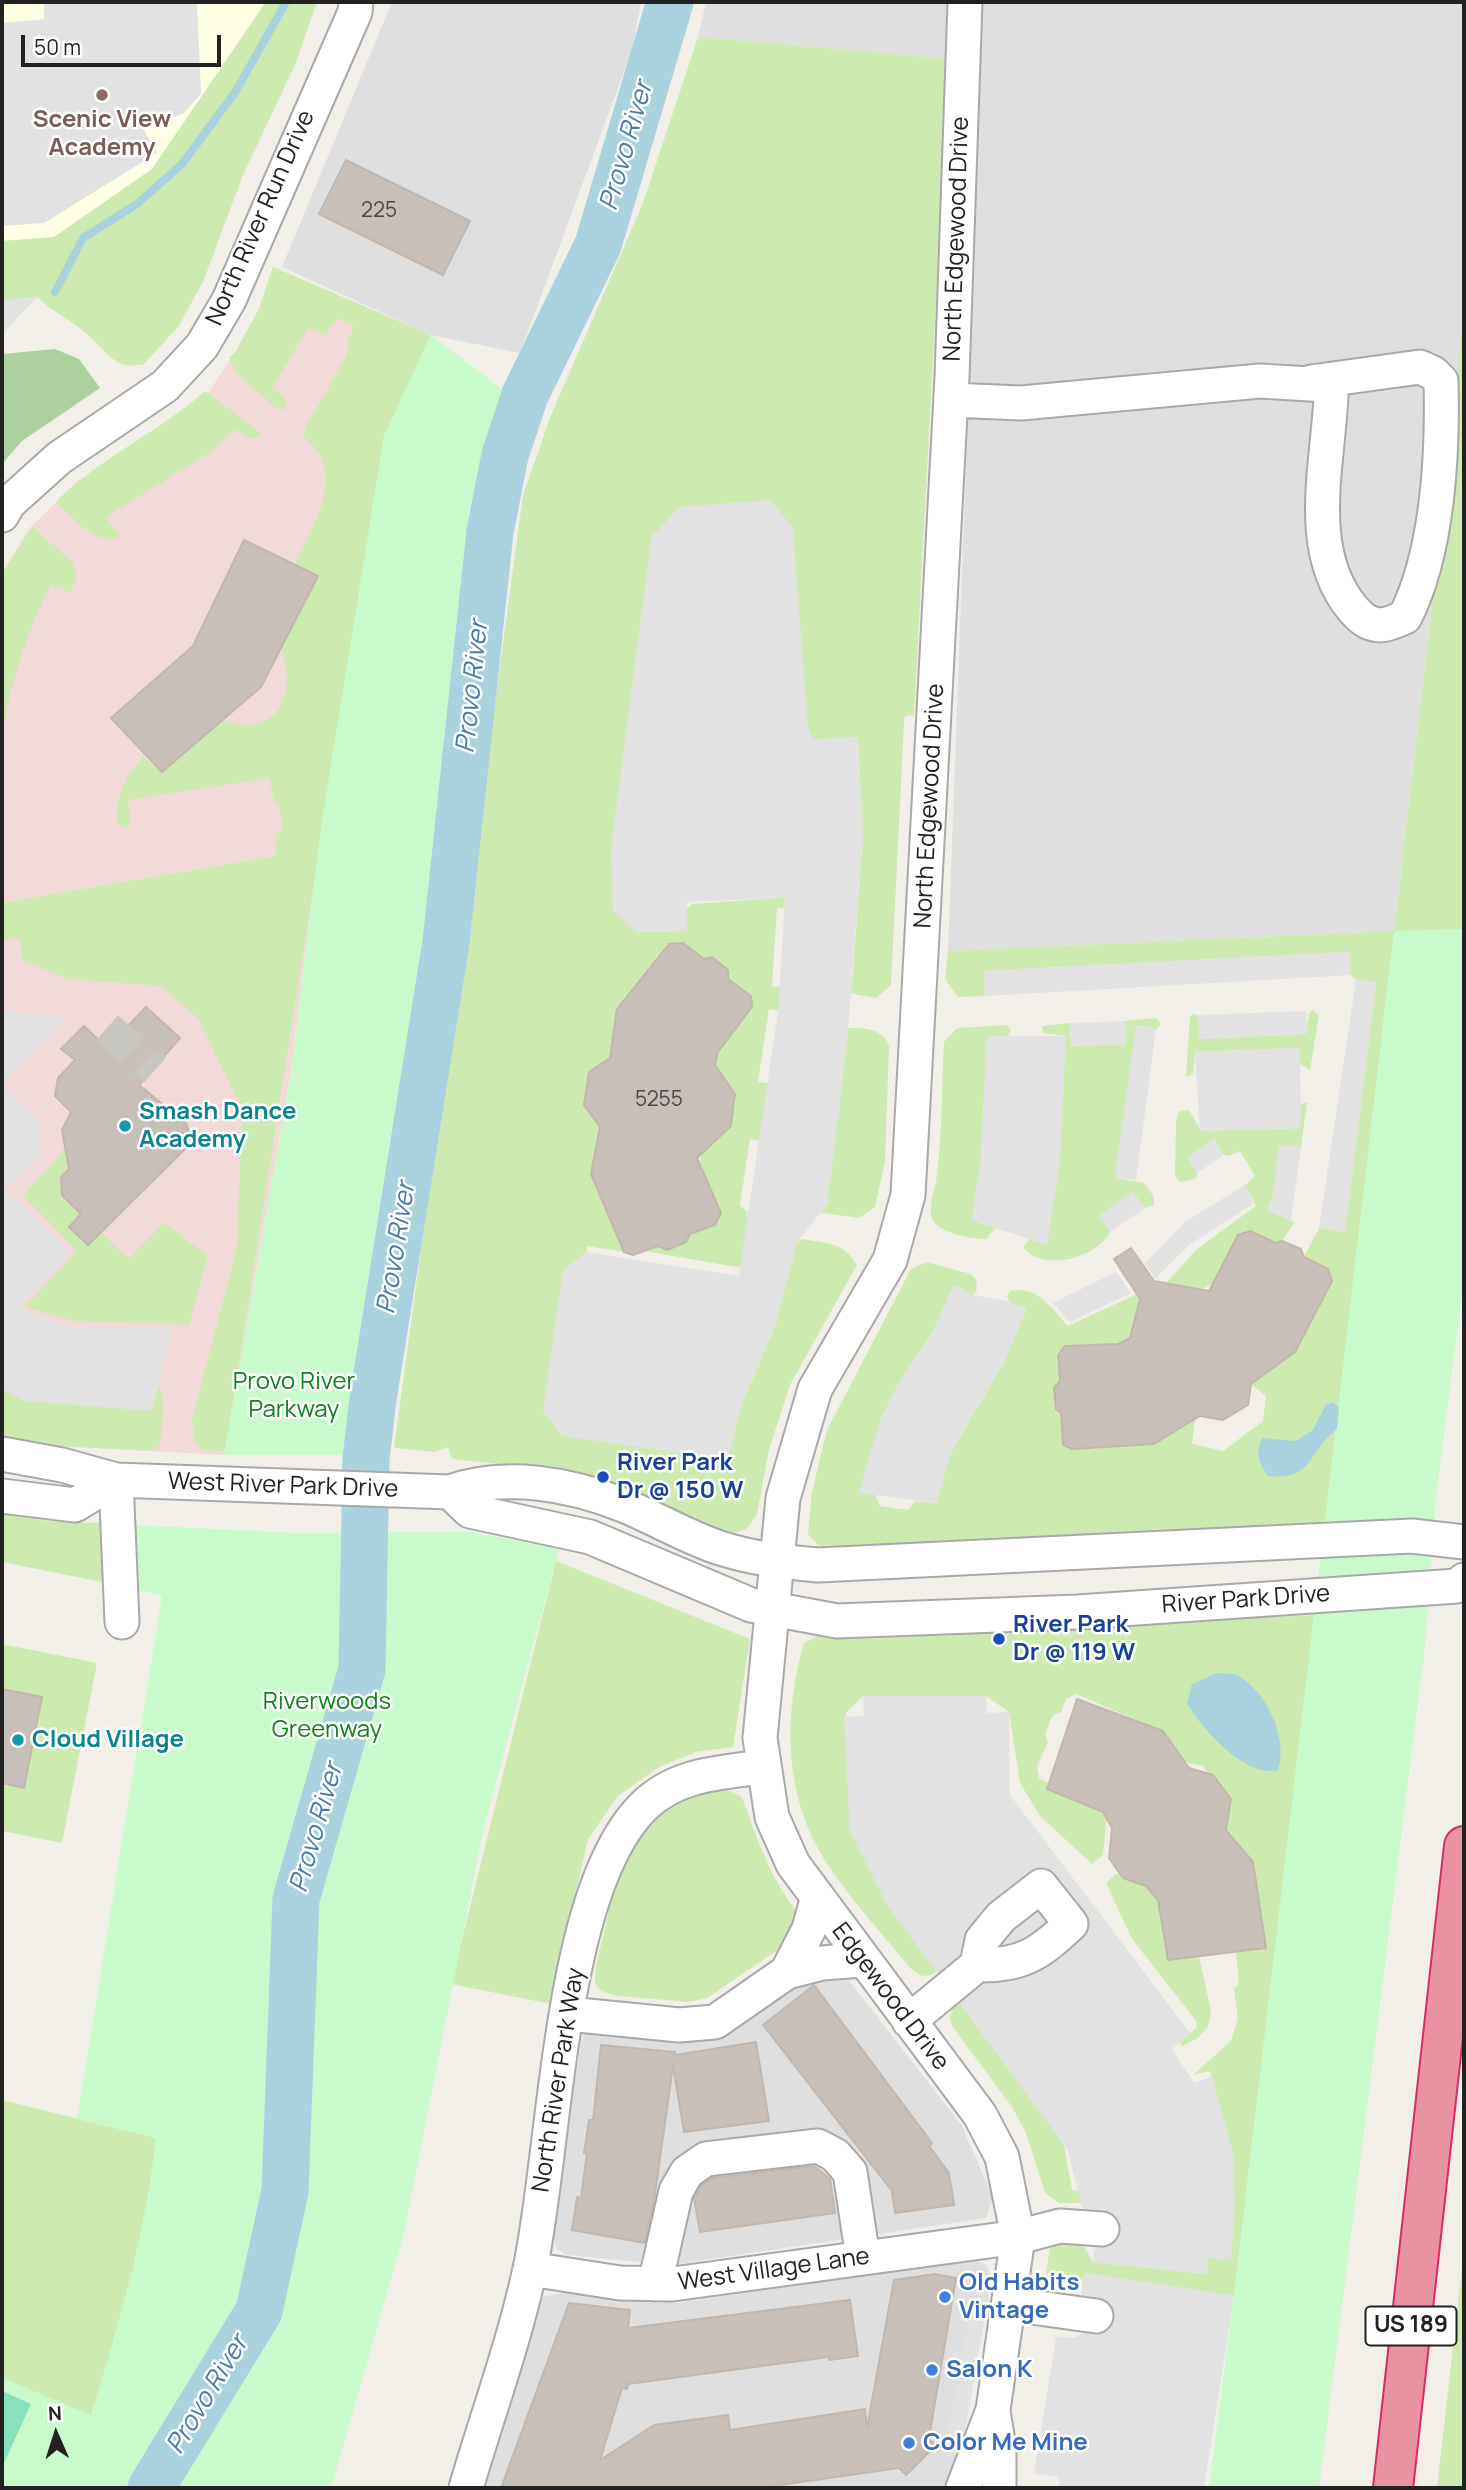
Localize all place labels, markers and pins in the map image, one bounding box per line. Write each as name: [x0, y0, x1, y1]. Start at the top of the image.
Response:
marker: Scenic View Academy: [94, 87, 110, 103]
place label: Scenic View Academy: [33, 106, 171, 162]
place label: Smash Dance Academy: [139, 1098, 296, 1154]
marker: Smash Dance Academy: [117, 1118, 133, 1134]
place label: River Park Dr @ 150 W: [617, 1449, 743, 1505]
marker: River Park Dr @ 150 W: [595, 1469, 611, 1485]
place label: River Park Dr @ 119 W: [1013, 1611, 1135, 1667]
marker: River Park Dr @ 119 W: [991, 1631, 1007, 1647]
place label: Cloud Village: [32, 1726, 184, 1754]
marker: Cloud Village: [10, 1732, 26, 1748]
place label: Old Habits Vintage: [959, 2269, 1079, 2325]
marker: Old Habits Vintage: [937, 2289, 953, 2305]
place label: Salon K: [946, 2356, 1033, 2384]
marker: Salon K: [924, 2362, 940, 2378]
place label: Color Me Mine: [923, 2429, 1088, 2457]
marker: Color Me Mine: [901, 2435, 917, 2451]

